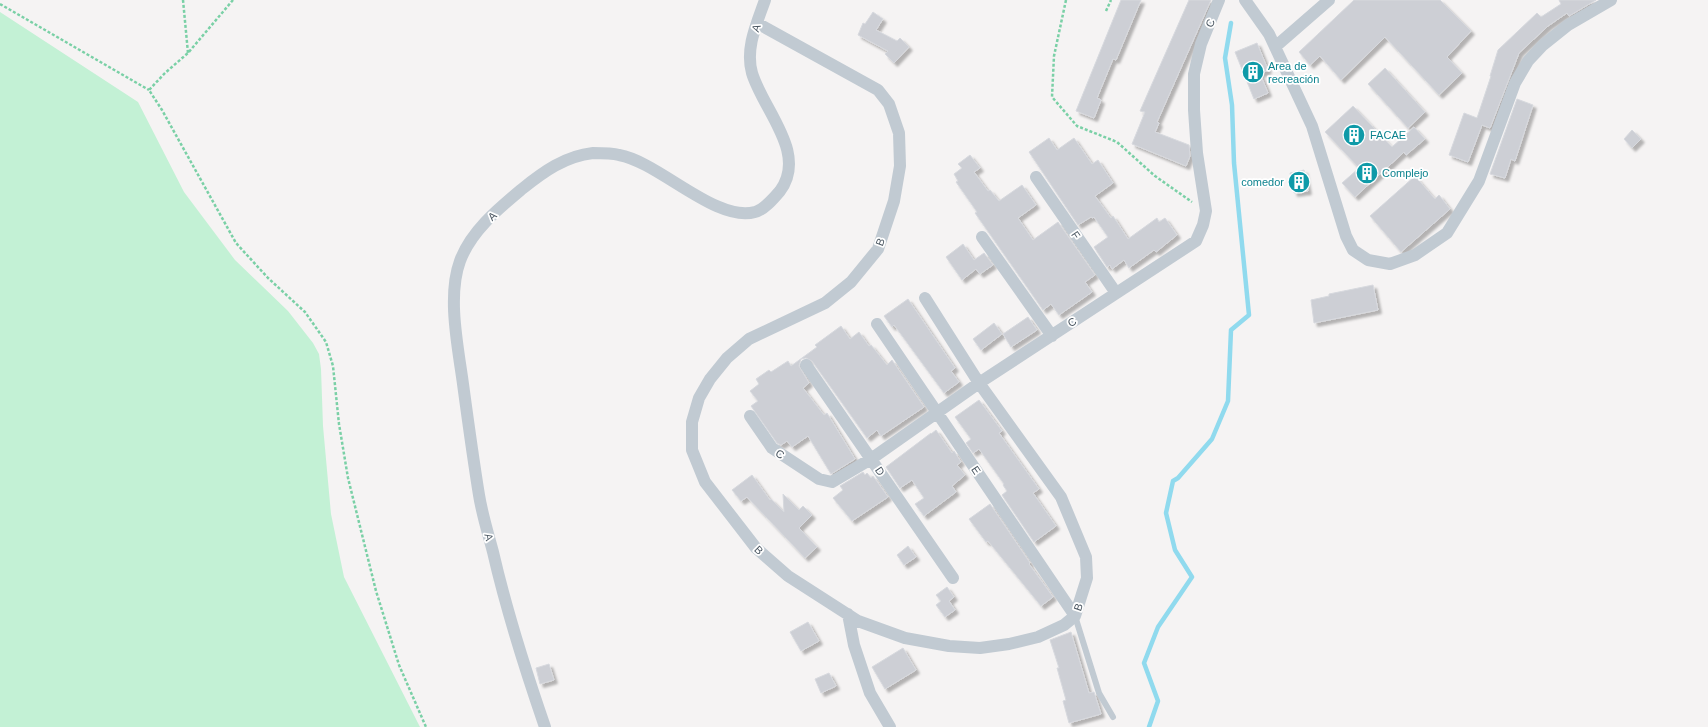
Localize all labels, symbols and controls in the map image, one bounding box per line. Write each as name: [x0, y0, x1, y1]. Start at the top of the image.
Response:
street label: C: [1203, 17, 1217, 29]
street label: A: [749, 22, 763, 33]
building icon: Area de recreación: [1240, 59, 1266, 85]
place label: Area de recreación: [1268, 60, 1319, 85]
building icon: FACAE: [1341, 122, 1367, 148]
place label: FACAE: [1370, 129, 1406, 141]
building icon: Complejo: [1354, 160, 1380, 186]
place label: Complejo: [1382, 167, 1428, 179]
building icon: comedor: [1286, 169, 1312, 195]
place label: comedor: [1241, 176, 1284, 188]
street label: A: [485, 209, 499, 223]
street label: F: [1069, 229, 1083, 241]
street label: B: [873, 236, 887, 248]
street label: C: [1065, 315, 1079, 329]
street label: C: [773, 447, 787, 461]
street label: D: [873, 464, 887, 478]
street label: E: [969, 464, 983, 476]
street label: A: [482, 532, 496, 543]
street label: B: [752, 543, 766, 557]
street label: B: [1071, 602, 1085, 612]

